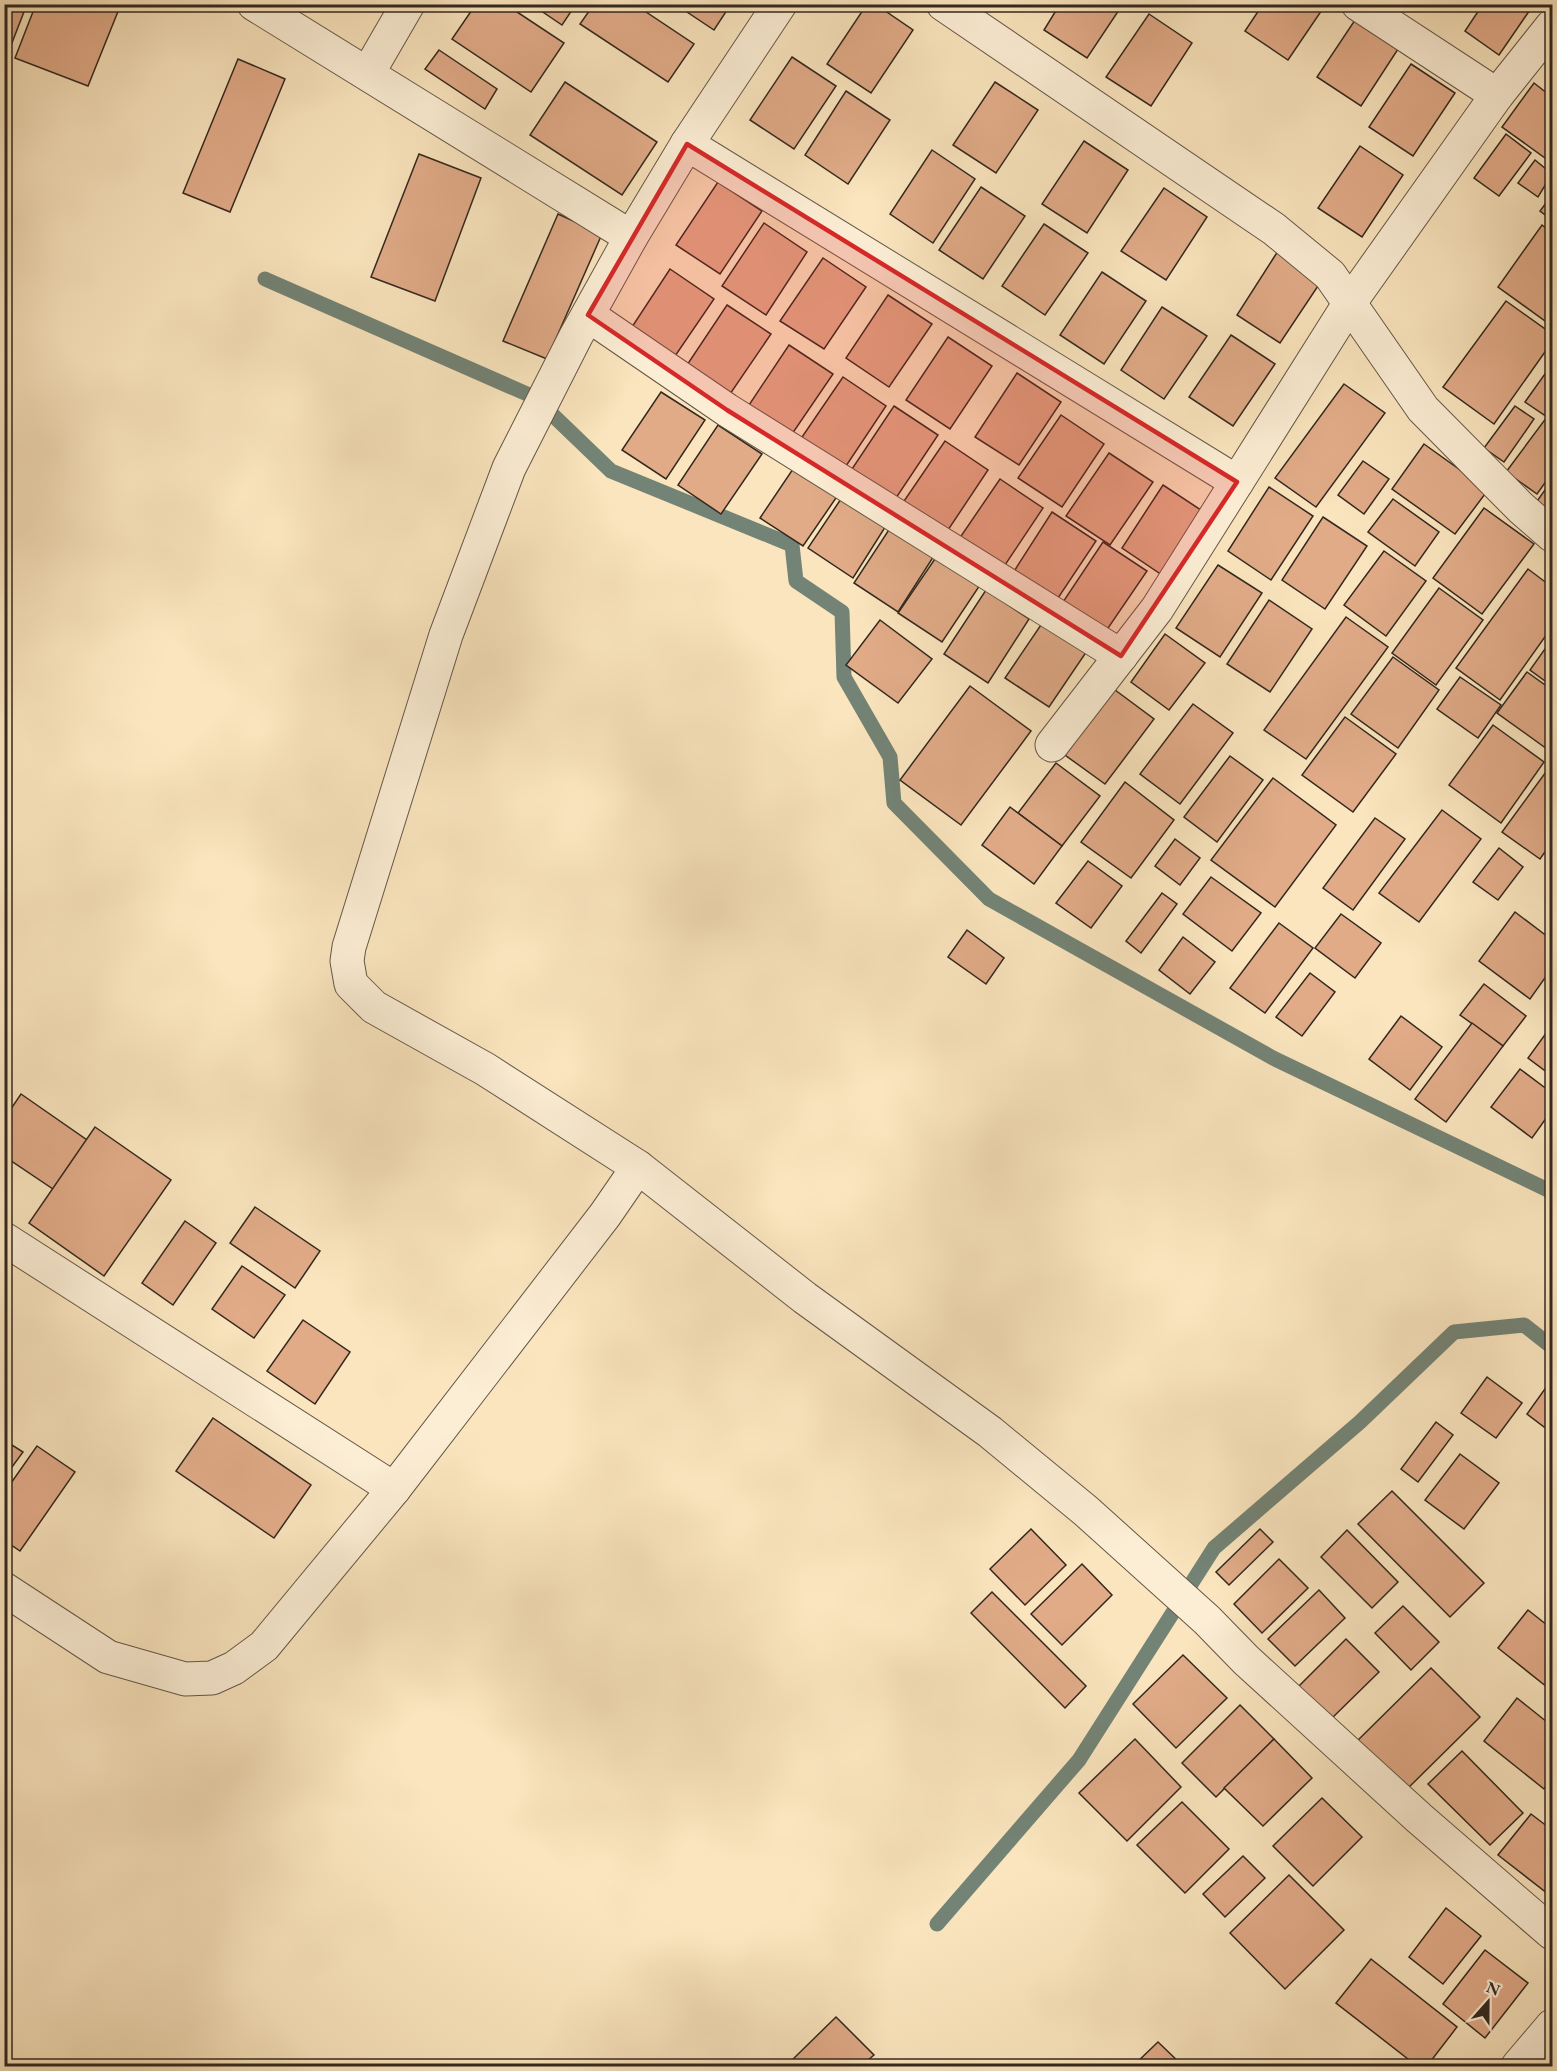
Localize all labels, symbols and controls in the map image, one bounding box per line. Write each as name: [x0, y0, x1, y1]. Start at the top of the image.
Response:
north arrow: [1458, 1972, 1518, 2032]
text: N: [1483, 1976, 1503, 2001]

